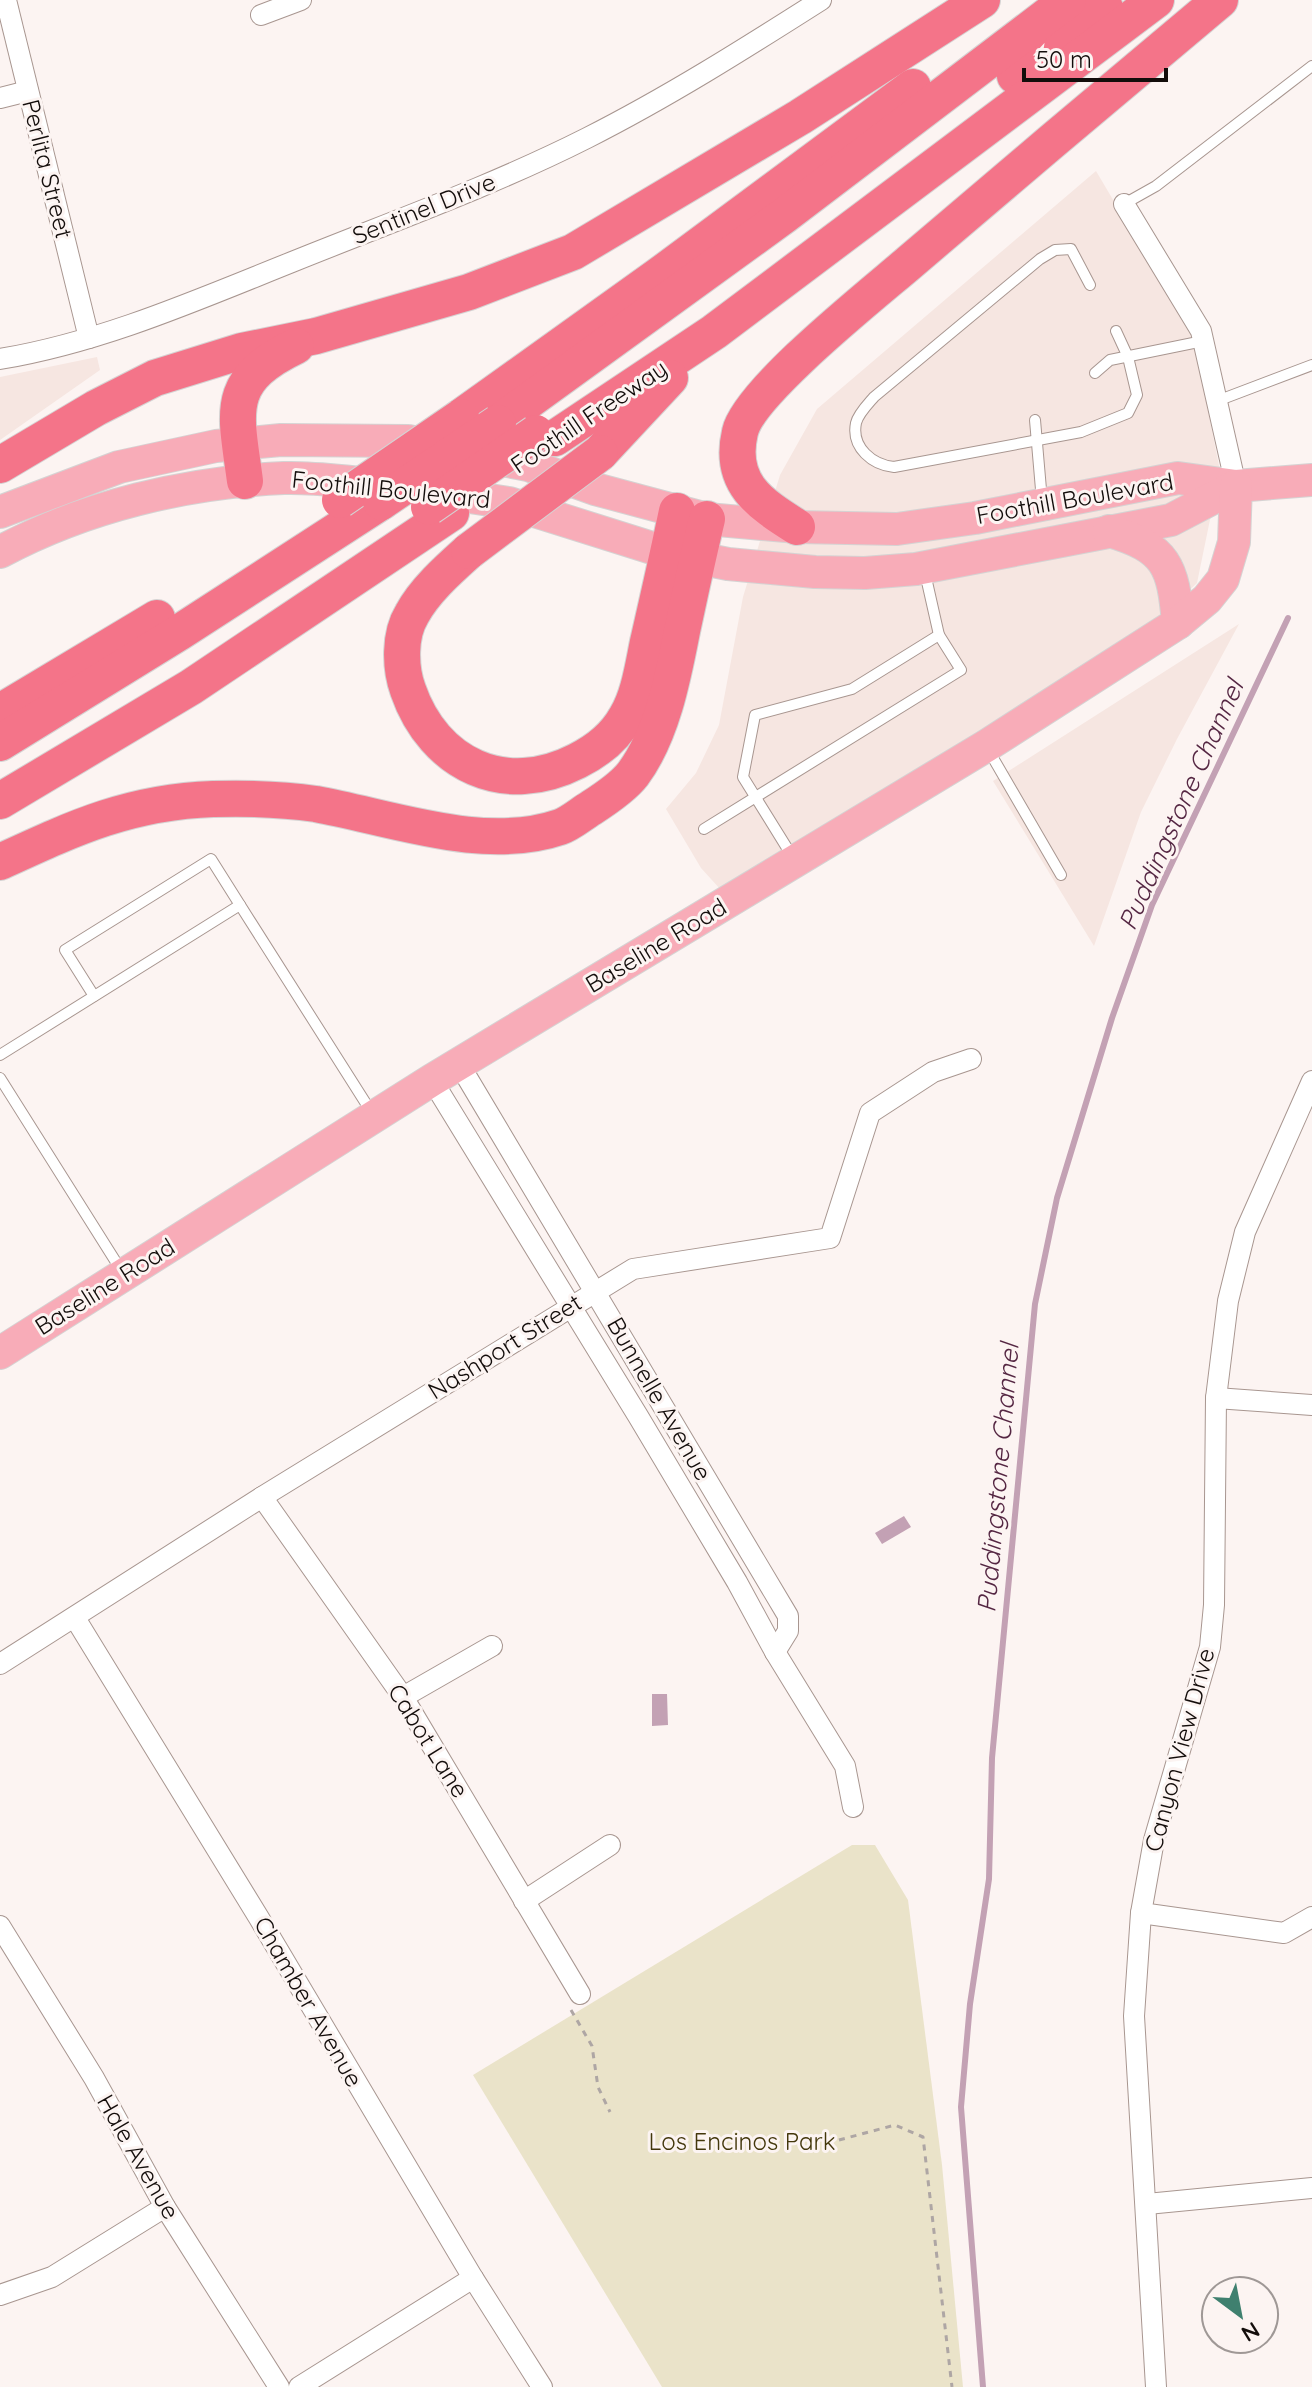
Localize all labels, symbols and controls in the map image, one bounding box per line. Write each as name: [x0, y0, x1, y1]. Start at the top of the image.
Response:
scale bar: [1024, 32, 1166, 82]
text: 50 m: [1036, 44, 1092, 74]
street label: Perlita Street: [16, 96, 80, 241]
street label: Sentinel Drive: [348, 166, 499, 250]
street label: Foothill Freeway: [505, 353, 672, 480]
street label: Foothill Boulevard: [290, 464, 492, 514]
street label: Foothill Boulevard: [974, 466, 1176, 530]
water label: Puddingstone Channel: [1111, 672, 1252, 935]
street label: Baseline Road: [580, 891, 731, 999]
street label: Baseline Road: [29, 1231, 180, 1341]
street label: Nashport Street: [422, 1287, 587, 1405]
street label: Bunnelle Avenue: [601, 1312, 719, 1485]
water label: Puddingstone Channel: [969, 1339, 1026, 1614]
street label: Canyon View Drive: [1137, 1645, 1221, 1855]
street label: Cabot Lane: [382, 1678, 476, 1803]
street label: Chamber Avenue: [248, 1911, 370, 2092]
street label: Hale Avenue: [91, 2089, 187, 2224]
park label: Los Encinos Park: [648, 2126, 836, 2156]
north arrow: [1200, 2275, 1280, 2355]
text: N: [1236, 2316, 1265, 2348]

